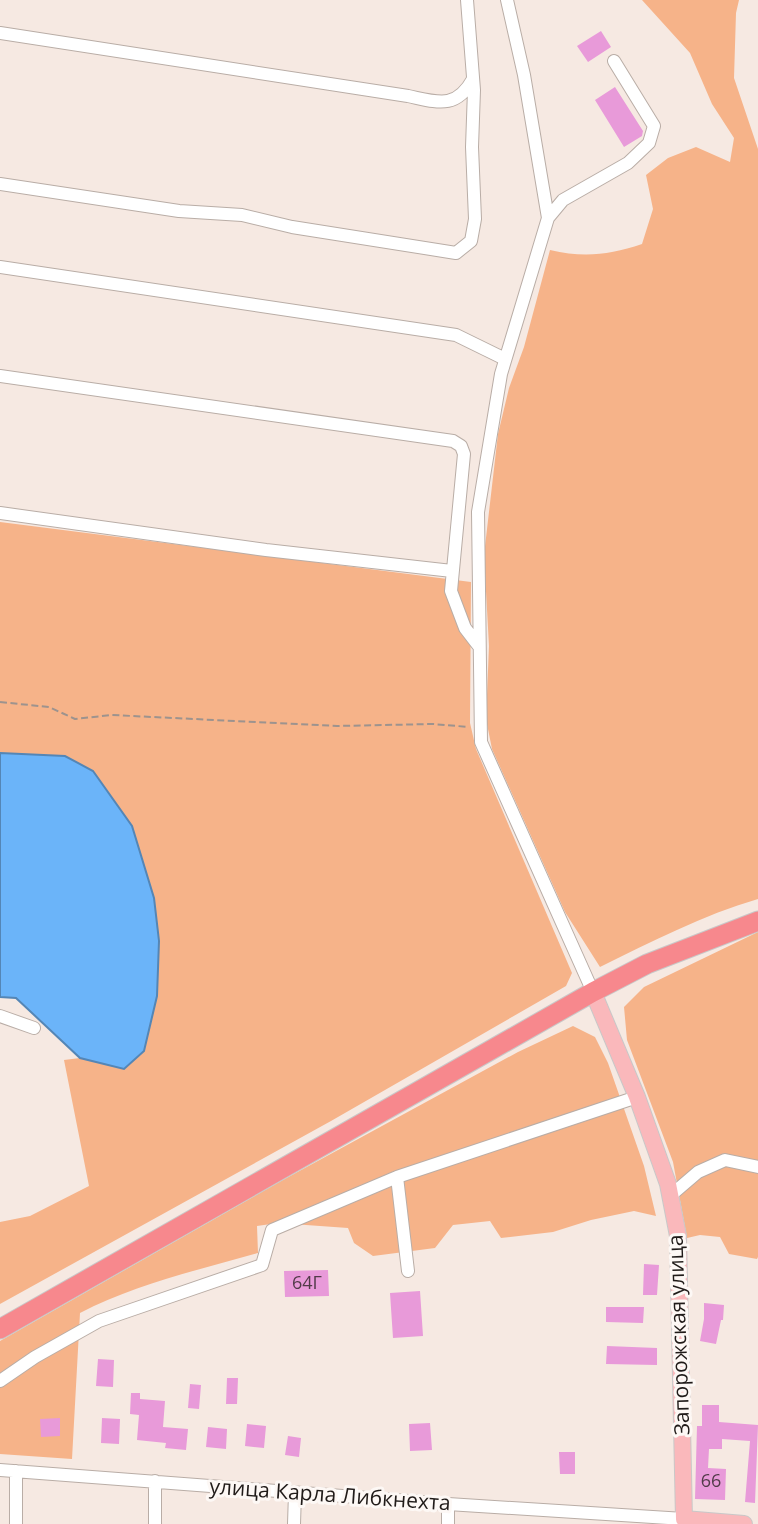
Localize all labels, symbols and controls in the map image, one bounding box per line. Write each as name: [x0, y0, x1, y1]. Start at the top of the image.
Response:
street label: Запорожская улица: [661, 1234, 695, 1436]
house number: 64Г: [292, 1270, 322, 1294]
house number: 66: [701, 1468, 721, 1492]
street label: улица Карла Либкнехта: [209, 1472, 452, 1516]

